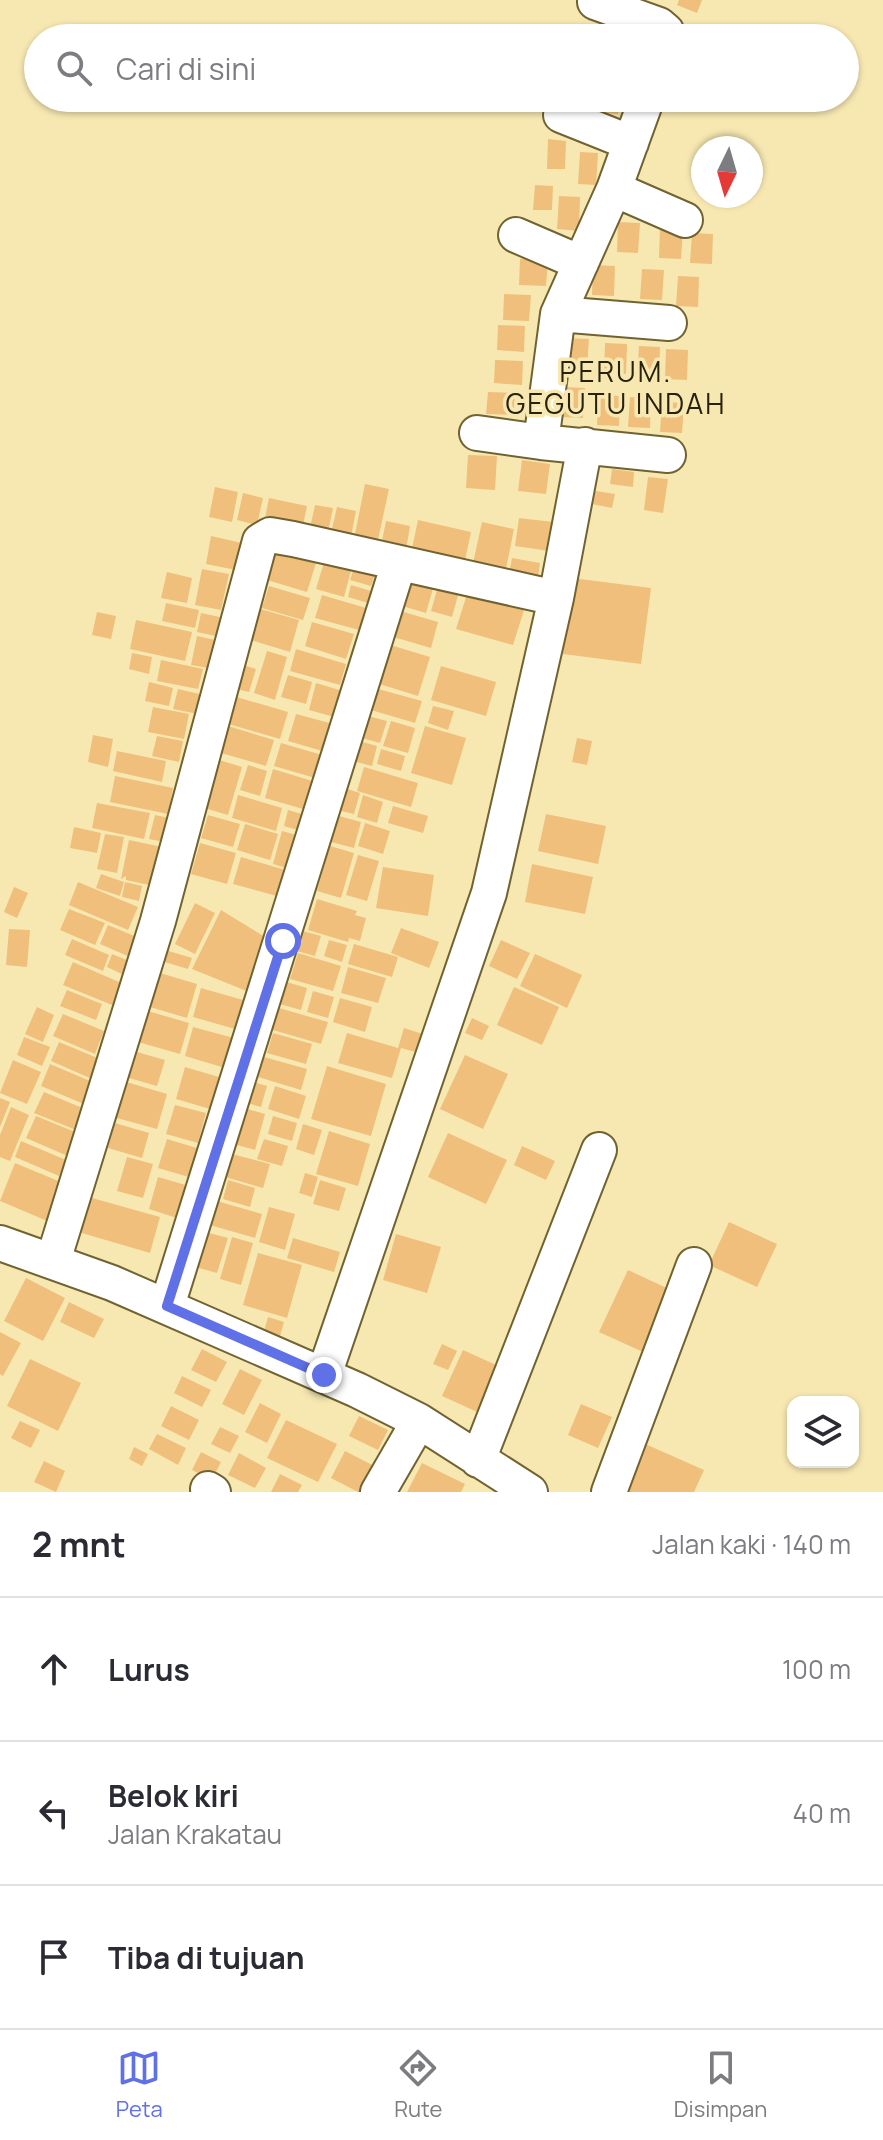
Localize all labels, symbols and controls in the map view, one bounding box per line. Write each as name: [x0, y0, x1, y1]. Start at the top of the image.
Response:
search box: [24, 24, 859, 112]
icon: search: [52, 46, 96, 90]
text: Cari di sini: [116, 48, 256, 89]
north arrow: [691, 136, 763, 208]
district label: PERUM. GEGUTU INDAH: [505, 352, 727, 422]
route start: [265, 923, 301, 959]
route end: [306, 1357, 342, 1393]
map controls: [787, 1396, 859, 1468]
button: layers: [787, 1396, 859, 1468]
text: 2 mnt: [32, 1521, 126, 1567]
text: Jalan kaki · 140 m: [652, 1526, 851, 1562]
icon: ahead: [32, 1647, 76, 1691]
text: Lurus: [108, 1649, 190, 1690]
text: 100 m: [782, 1651, 851, 1687]
text: Belok kiri: [108, 1775, 239, 1816]
icon: left: [32, 1791, 76, 1835]
text: 40 m: [793, 1795, 851, 1831]
text: Jalan Krakatau: [108, 1816, 282, 1852]
icon: arrive: [32, 1935, 76, 1979]
text: Tiba di tujuan: [108, 1937, 305, 1978]
tab: Peta: [116, 2046, 163, 2124]
tab: Rute: [394, 2046, 442, 2124]
tab: Disimpan: [674, 2046, 767, 2124]

